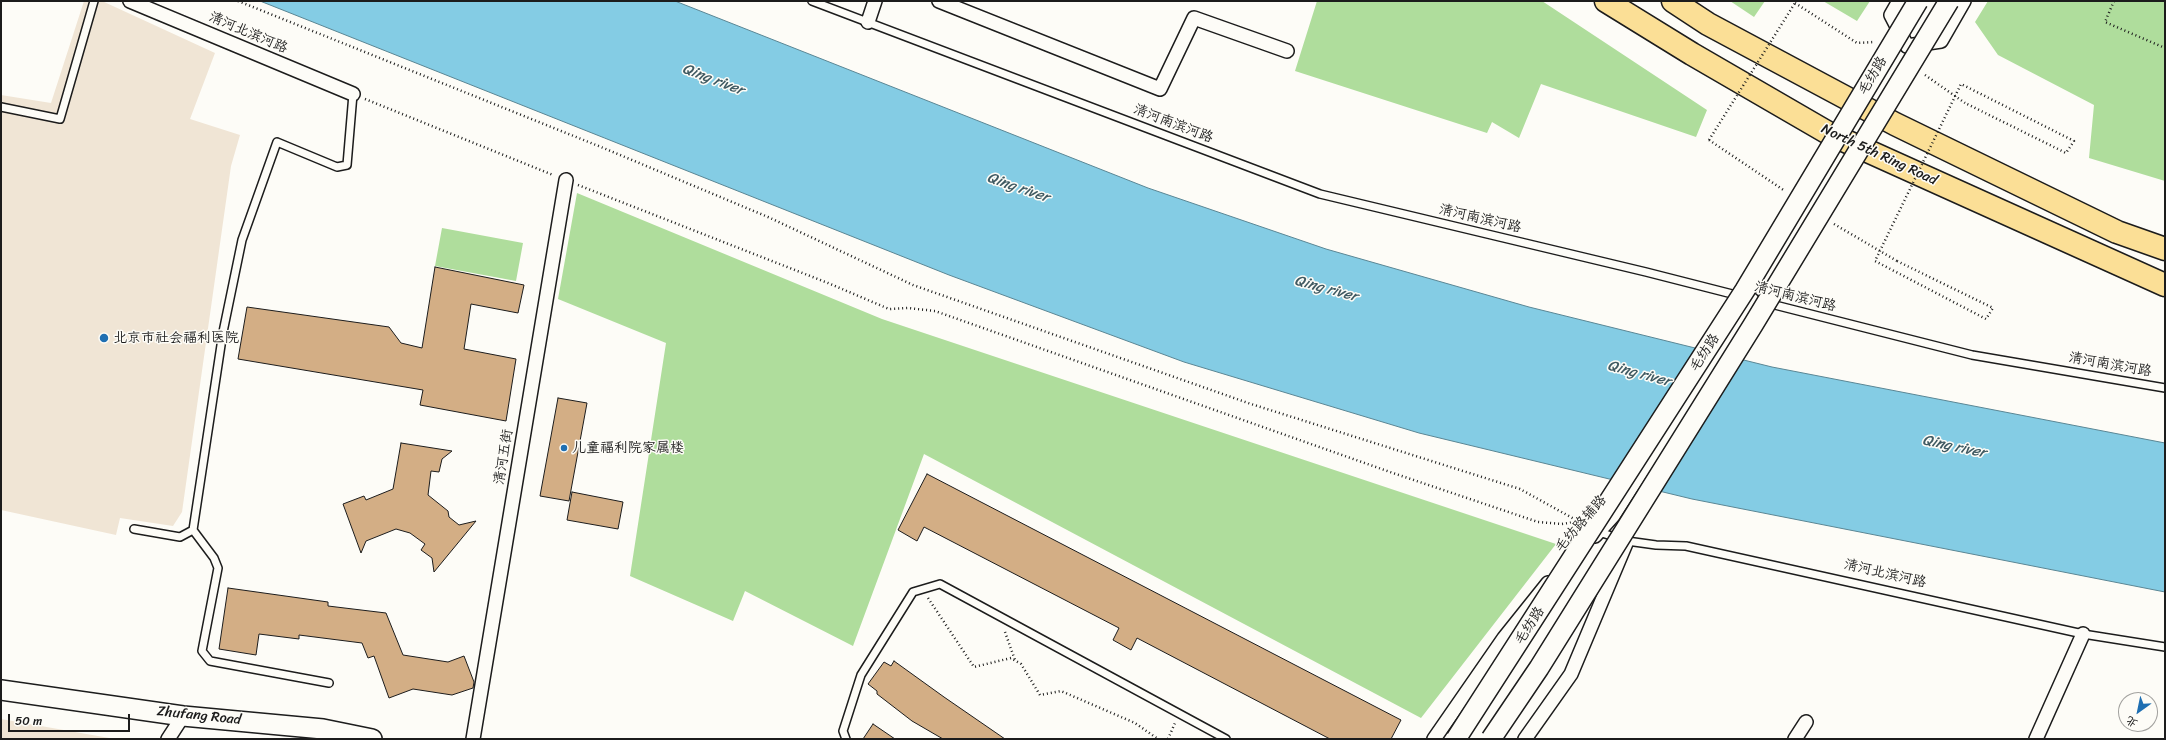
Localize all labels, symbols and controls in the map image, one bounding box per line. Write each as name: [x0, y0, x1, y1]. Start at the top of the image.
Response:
street label: 清河北滨河路: [206, 9, 290, 57]
street label: 毛纺路: [1855, 54, 1891, 98]
water label: Qing river: [680, 60, 746, 100]
street label: 清河南滨河路: [1131, 101, 1215, 147]
street label: North 5th Ring Road: [1818, 121, 1940, 189]
water label: Qing river: [985, 169, 1051, 207]
street label: 清河南滨河路: [1437, 201, 1523, 237]
water label: Qing river: [1292, 272, 1360, 306]
street label: 清河南滨河路: [1752, 279, 1838, 315]
place label: 北京市社会福利医院: [113, 330, 239, 346]
street label: 毛纺路: [1687, 331, 1723, 375]
marker: 北京市社会福利医院: [98, 332, 110, 344]
street label: 清河南滨河路: [2067, 349, 2153, 381]
water label: Qing river: [1605, 357, 1673, 391]
street label: 清河五街: [491, 428, 517, 486]
water label: Qing river: [1921, 431, 1987, 463]
place label: 儿童福利院家属楼: [572, 440, 684, 456]
marker: 儿童福利院家属楼: [559, 443, 569, 453]
street label: 毛纺路辅路: [1552, 492, 1610, 556]
street label: 清河北滨河路: [1842, 556, 1928, 592]
street label: 毛纺路: [1512, 604, 1548, 648]
north arrow: [2118, 692, 2158, 732]
street label: Zhufang Road: [156, 703, 242, 729]
scale bar: [10, 706, 132, 732]
text: 50 m: [15, 710, 42, 732]
text: 北: [2122, 711, 2142, 733]

